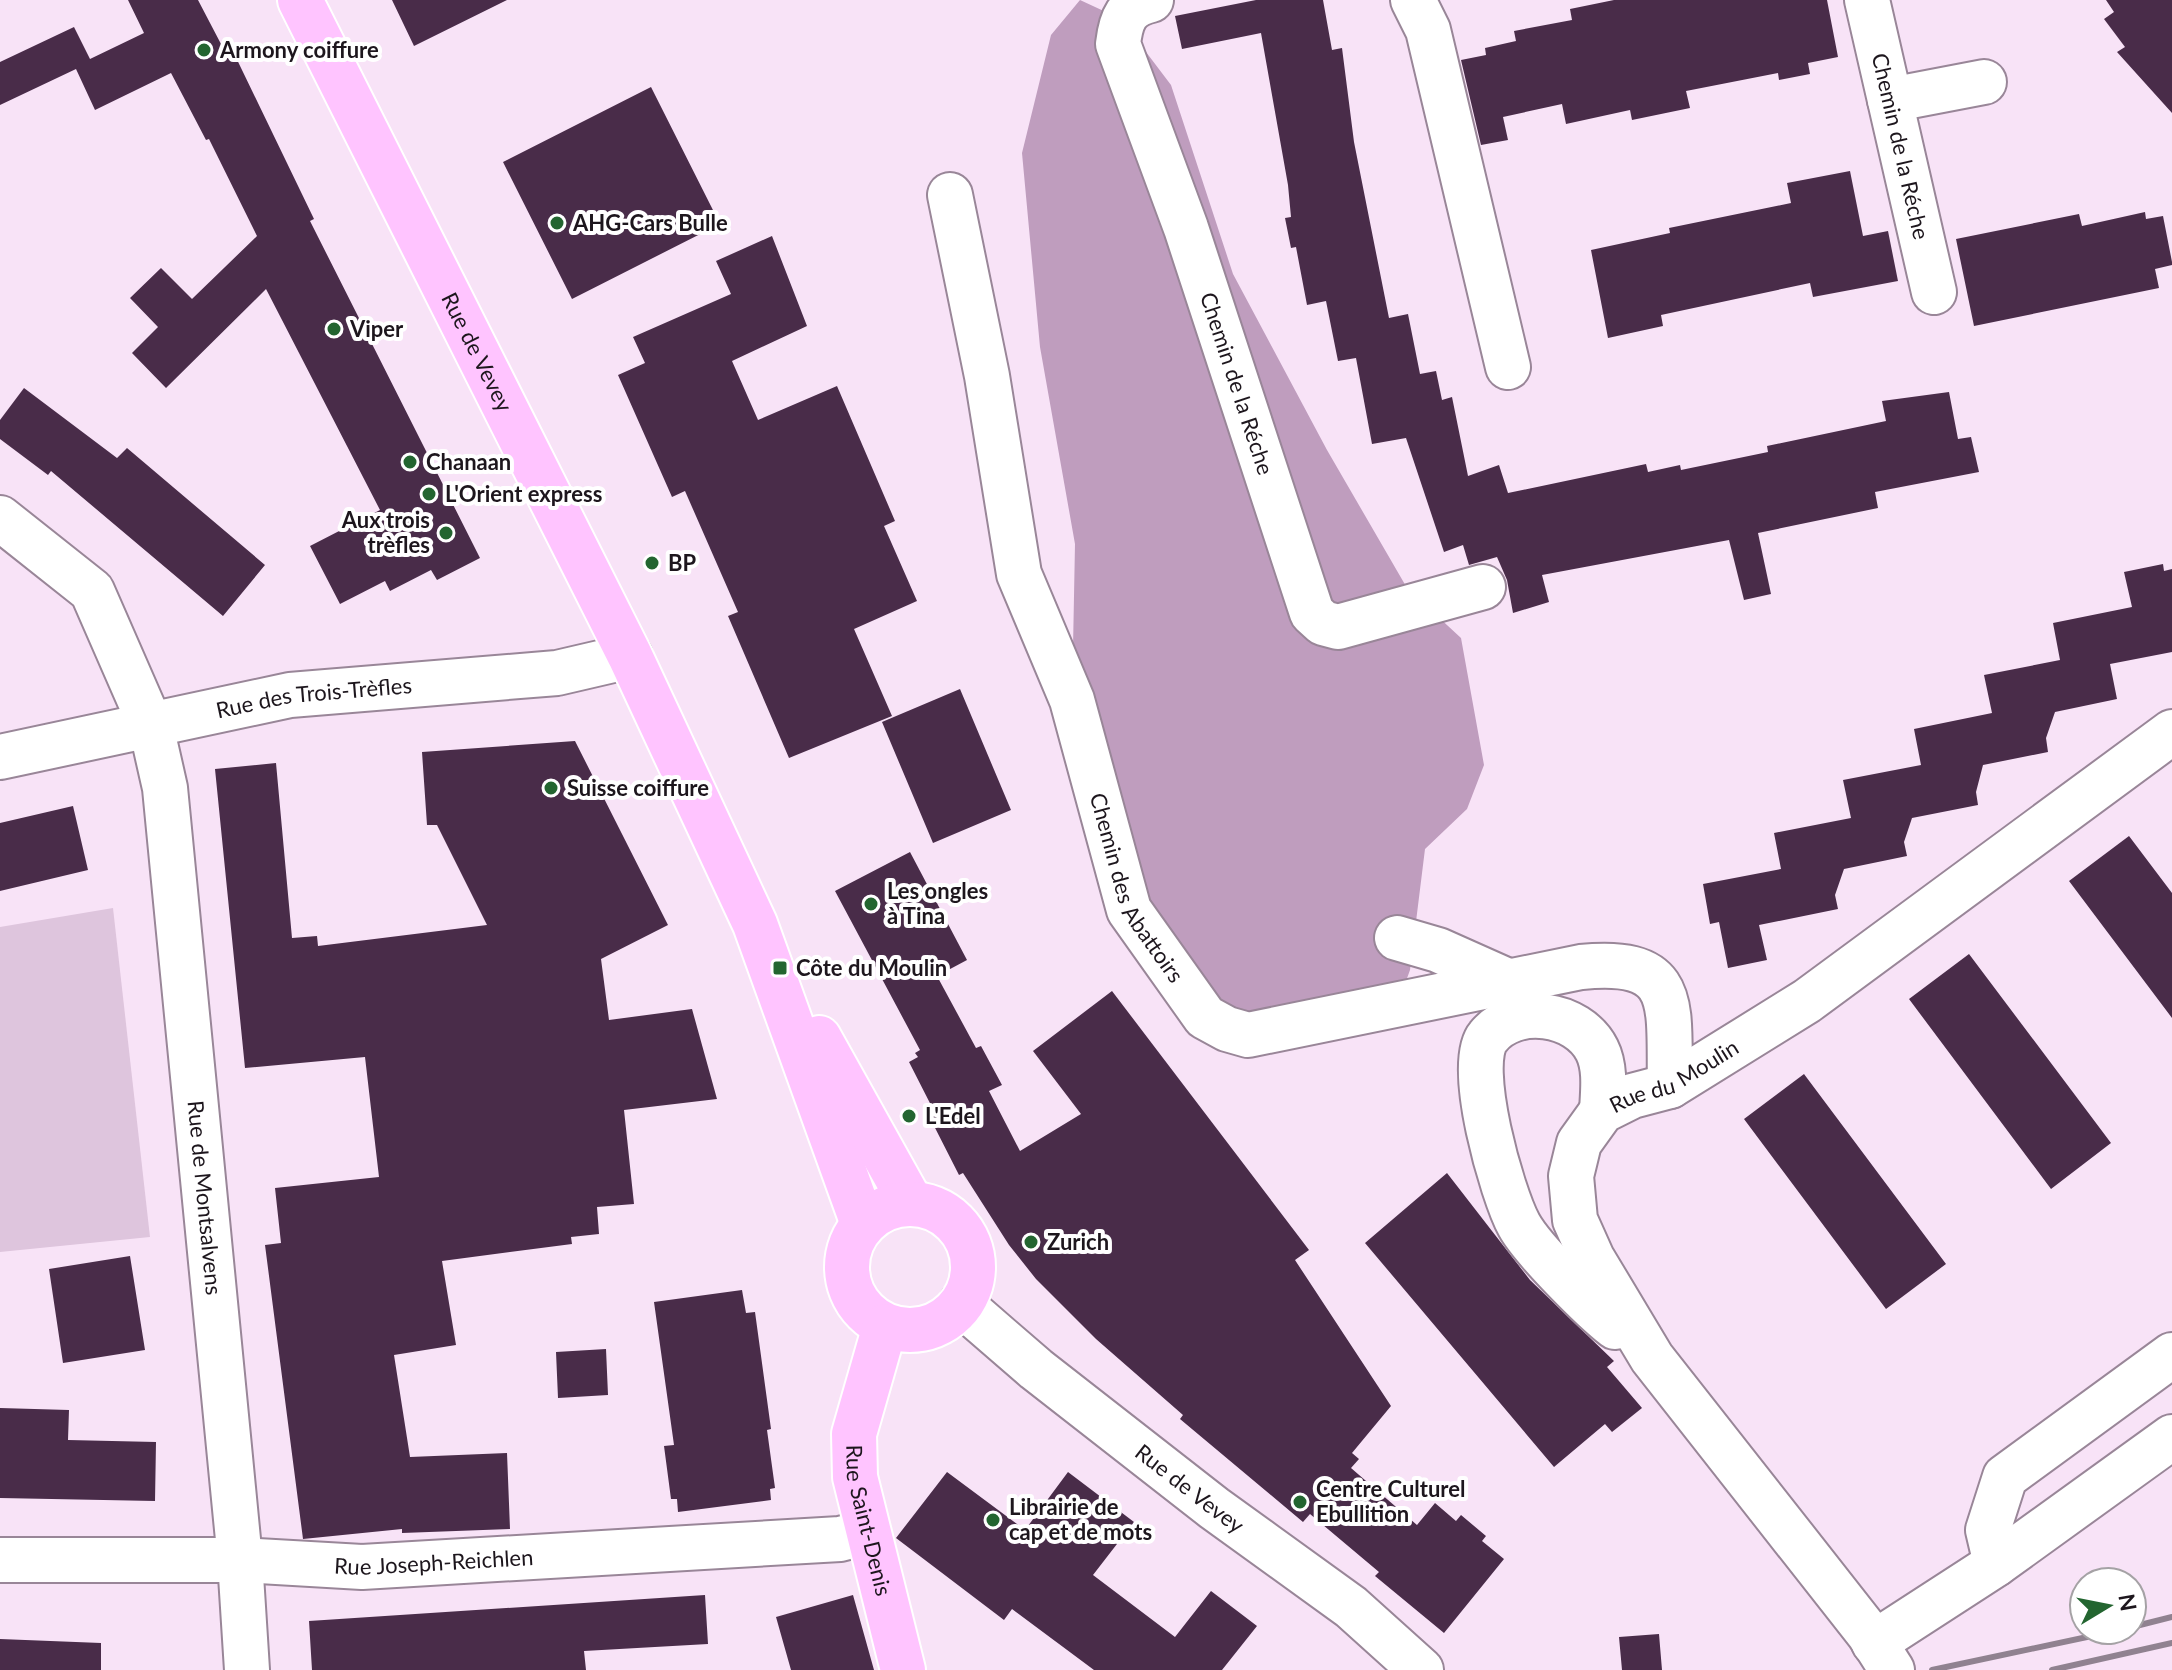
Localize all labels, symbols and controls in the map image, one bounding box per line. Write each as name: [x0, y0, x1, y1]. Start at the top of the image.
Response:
place label: Armony coiffure: [219, 36, 379, 63]
marker: Armony coiffure: [195, 41, 213, 59]
street label: Chemin de la Réche: [1867, 50, 1935, 242]
place label: AHG-Cars Bulle: [572, 209, 728, 236]
marker: AHG-Cars Bulle: [548, 214, 566, 232]
street label: Rue de Vevey: [436, 288, 519, 416]
street label: Chemin de la Réche: [1195, 289, 1280, 478]
place label: Viper: [349, 315, 404, 342]
marker: Viper: [325, 320, 343, 338]
place label: Chanaan: [426, 448, 511, 475]
marker: Chanaan: [401, 453, 419, 471]
place label: L'Orient express: [445, 480, 602, 507]
marker: L'Orient express: [420, 485, 438, 503]
place label: Aux trois trèfles: [341, 506, 430, 558]
marker: Aux trois trèfles: [437, 524, 455, 542]
place label: BP: [668, 549, 696, 576]
marker: BP: [643, 554, 661, 572]
street label: Rue des Trois-Trèfles: [213, 671, 413, 723]
place label: Suisse coiffure: [567, 774, 709, 801]
marker: Suisse coiffure: [542, 779, 560, 797]
street label: Chemin des Abattoirs: [1085, 790, 1190, 987]
place label: Les ongles à Tina: [887, 877, 988, 929]
marker: Les ongles à Tina: [862, 895, 880, 913]
place label: Côte du Moulin: [796, 954, 947, 981]
marker: Côte du Moulin: [771, 959, 789, 977]
street label: Rue du Moulin: [1605, 1033, 1743, 1118]
street label: Rue de Montsalvens: [182, 1099, 228, 1296]
place label: L'Edel: [925, 1102, 981, 1129]
marker: L'Edel: [900, 1107, 918, 1125]
place label: Zurich: [1047, 1228, 1109, 1255]
marker: Zurich: [1022, 1233, 1040, 1251]
street label: Rue de Vevey: [1130, 1438, 1250, 1539]
street label: Rue Saint-Denis: [841, 1444, 898, 1598]
place label: Centre Culturel Ebullition: [1316, 1475, 1465, 1527]
place label: Librairie de cap et de mots: [1009, 1493, 1152, 1545]
marker: Centre Culturel Ebullition: [1291, 1493, 1309, 1511]
marker: Librairie de cap et de mots: [984, 1511, 1002, 1529]
street label: Rue Joseph-Reichlen: [333, 1543, 534, 1580]
north arrow: [2068, 1566, 2148, 1646]
text: N: [2113, 1592, 2143, 1613]

